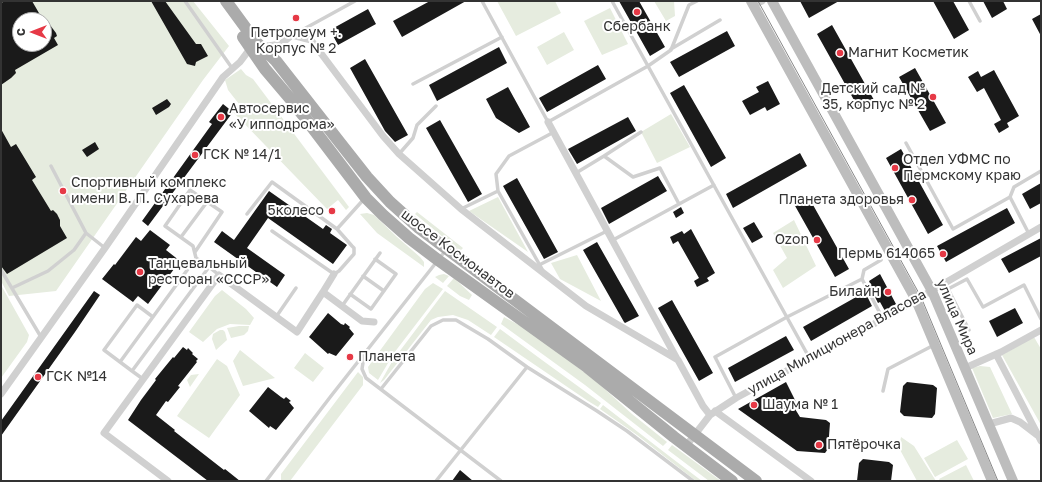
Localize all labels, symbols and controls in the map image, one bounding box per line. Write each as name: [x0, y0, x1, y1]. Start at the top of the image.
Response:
marker: Сбербанк: [632, 7, 642, 17]
north arrow: [12, 12, 52, 52]
marker: Петролеум +. Корпус № 2: [291, 13, 301, 23]
place label: Сбербанк: [603, 19, 671, 35]
place label: Петролеум +. Корпус № 2: [250, 25, 342, 58]
text: С: [14, 28, 27, 36]
place label: Магнит Косметик: [848, 45, 969, 61]
marker: Магнит Косметик: [835, 48, 845, 58]
place label: Детский сад № 35, корпус № 2: [821, 81, 925, 114]
marker: Детский сад № 35, корпус № 2: [928, 92, 938, 102]
place label: Автосервис «У ипподрома»: [229, 101, 334, 134]
marker: Автосервис «У ипподрома»: [216, 112, 226, 122]
place label: ГСК № 14/1: [203, 147, 281, 163]
marker: ГСК № 14/1: [190, 150, 200, 160]
place label: Отдел УФМС по Пермскому краю: [903, 152, 1021, 184]
marker: Отдел УФМС по Пермскому краю: [890, 163, 900, 173]
place label: Спортивный комплекс имени В. П. Сухарева: [71, 175, 226, 208]
marker: Спортивный комплекс имени В. П. Сухарева: [58, 186, 68, 196]
place label: Планета здоровья: [778, 192, 904, 208]
marker: Планета здоровья: [907, 195, 917, 205]
place label: 5колесо: [268, 203, 324, 219]
marker: 5колесо: [327, 206, 337, 216]
street label: шоссе Космонавтов: [398, 206, 518, 302]
place label: Ozon: [775, 232, 809, 248]
marker: Ozon: [812, 235, 822, 245]
place label: Пермь 614065: [838, 246, 935, 262]
marker: Пермь 614065: [938, 249, 948, 259]
place label: Танцевальный ресторан «СССР»: [148, 256, 269, 288]
marker: Танцевальный ресторан «СССР»: [135, 267, 145, 277]
street label: улица Мира: [933, 276, 981, 358]
place label: Билайн: [829, 284, 880, 300]
street label: улица Милиционера Власова: [745, 286, 929, 398]
marker: Билайн: [883, 287, 893, 297]
place label: Планета: [358, 349, 416, 365]
marker: Планета: [345, 352, 355, 362]
place label: ГСК №14: [46, 369, 107, 385]
marker: ГСК №14: [33, 372, 43, 382]
place label: Шаума № 1: [762, 397, 838, 413]
marker: Шаума № 1: [749, 400, 759, 410]
place label: Пятёрочка: [827, 437, 901, 453]
marker: Пятёрочка: [814, 440, 824, 450]

